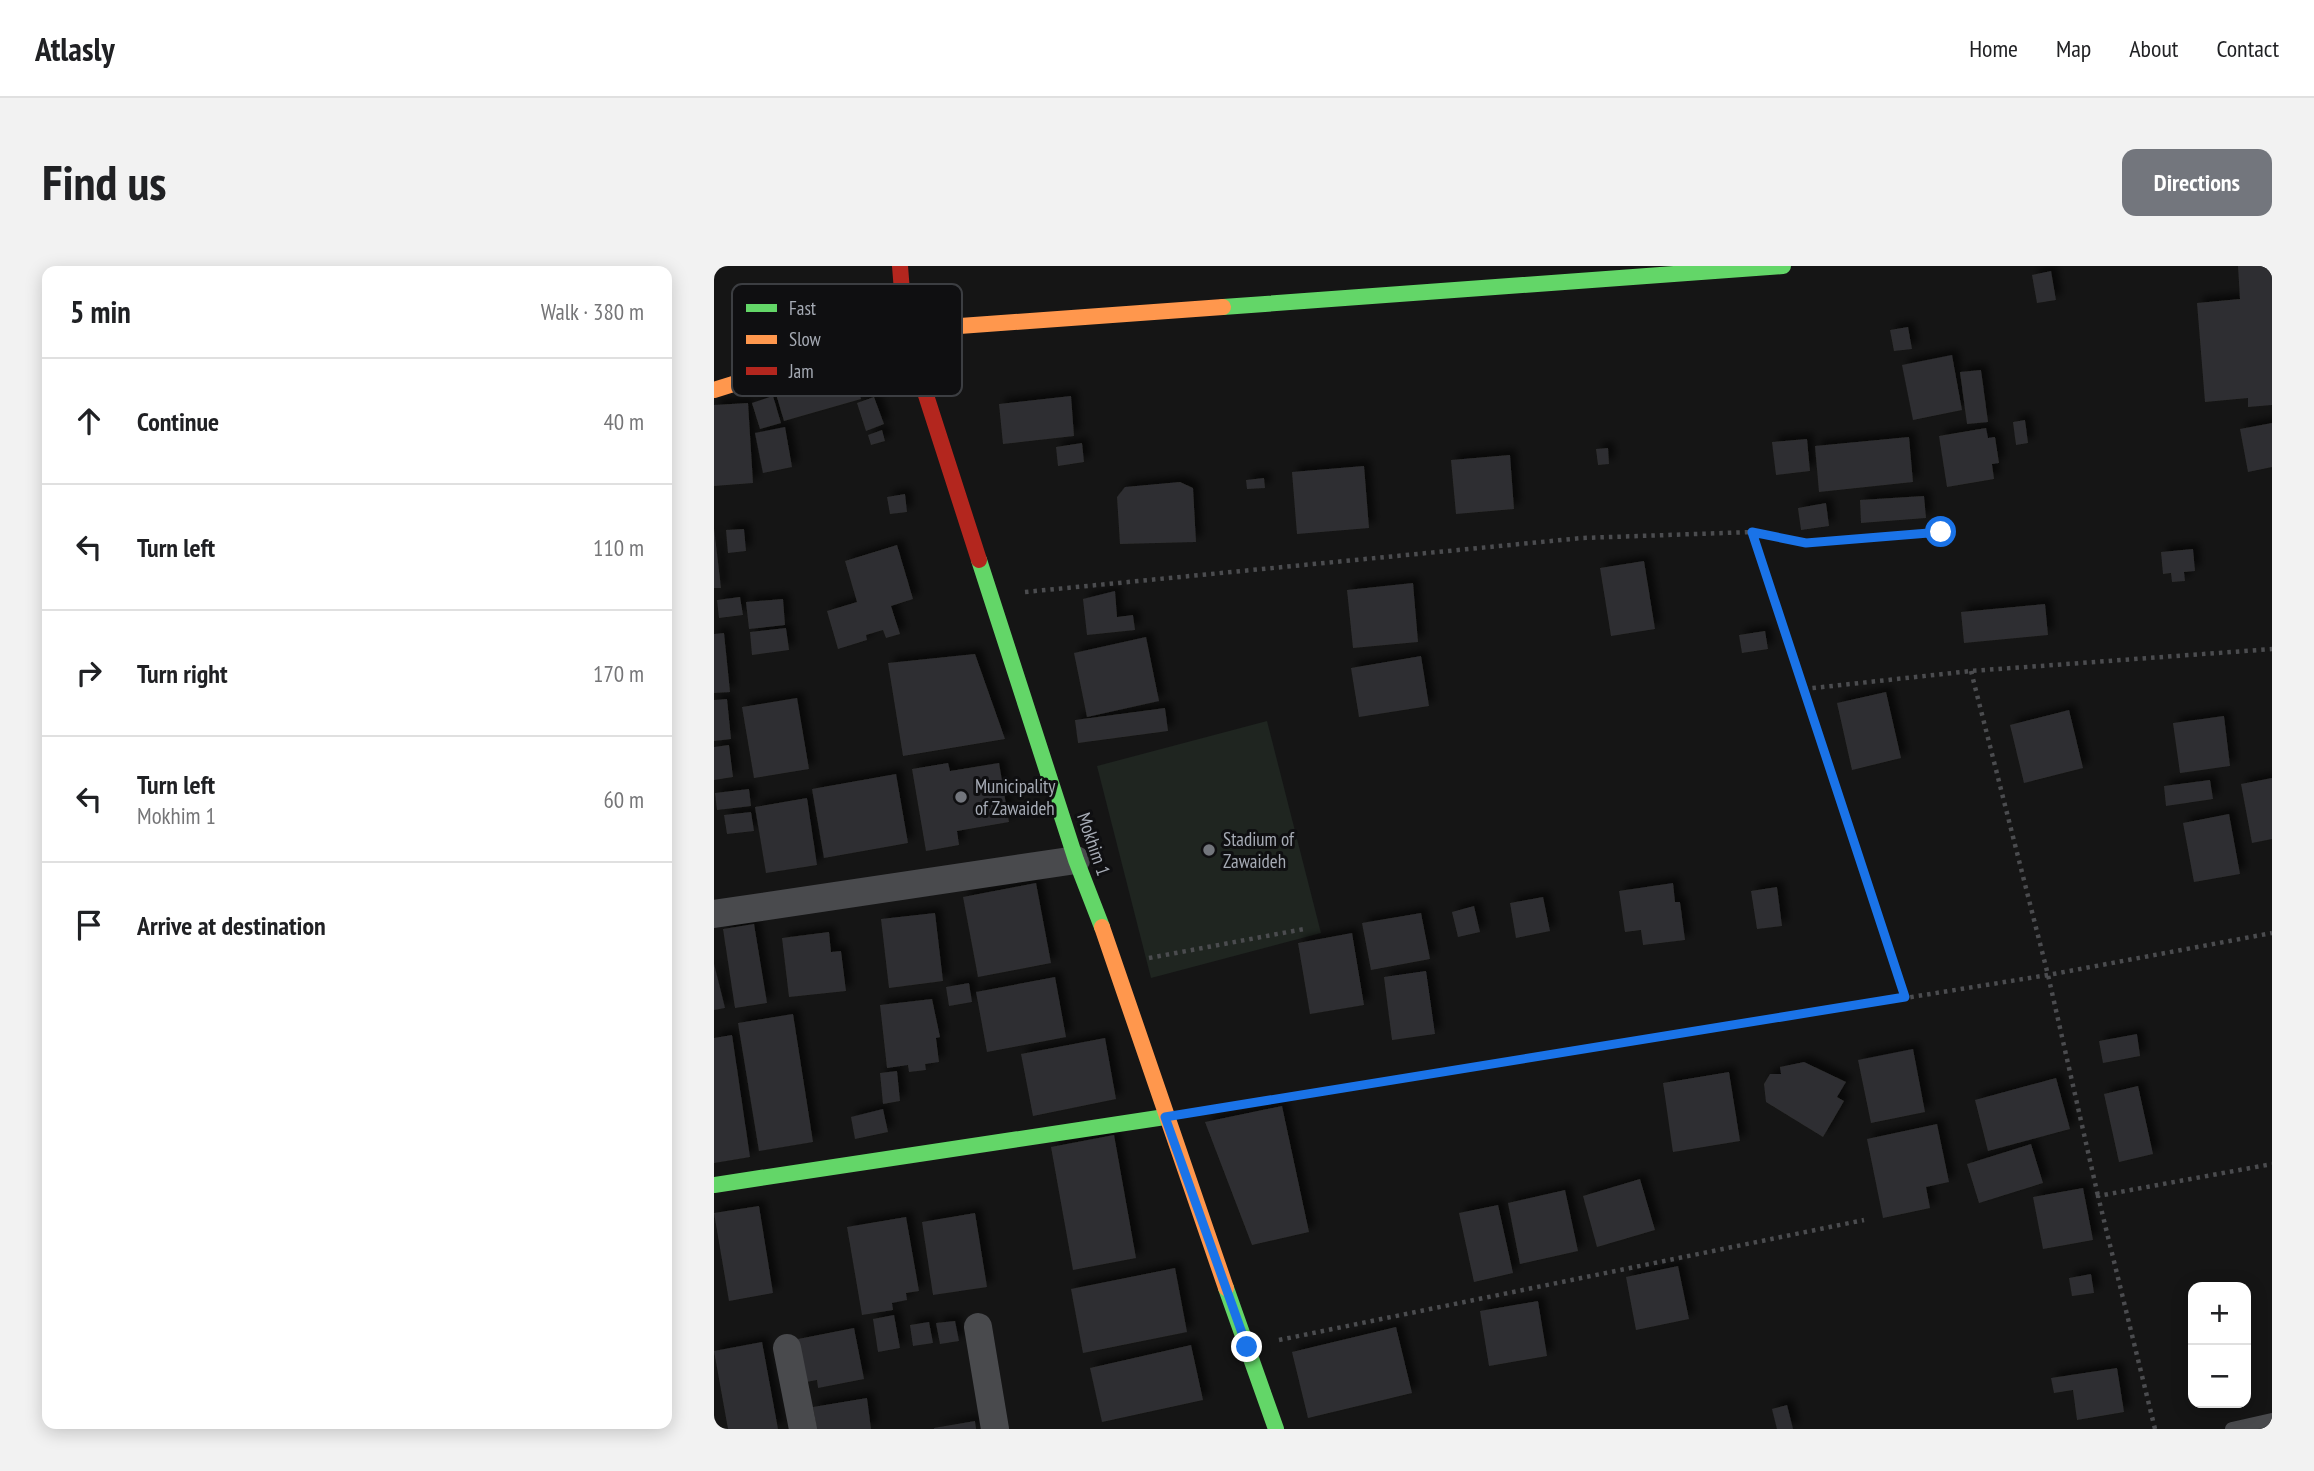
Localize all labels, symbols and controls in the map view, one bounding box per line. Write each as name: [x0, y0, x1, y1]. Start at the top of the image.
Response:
text: Atlasly: [35, 27, 115, 70]
text: Home: [1969, 33, 2018, 64]
text: Map: [2056, 33, 2091, 64]
text: About: [2129, 33, 2178, 64]
text: Contact: [2216, 33, 2279, 64]
button: Directions: [2122, 149, 2272, 216]
text: Find us: [42, 150, 166, 214]
legend: [732, 284, 962, 396]
text: 5 min: [70, 292, 131, 331]
text: Fast: [789, 296, 817, 320]
text: Walk · 380 m: [541, 297, 644, 326]
text: Slow: [789, 327, 822, 351]
text: Jam: [788, 359, 814, 383]
icon: ahead: [70, 402, 108, 440]
text: Continue: [137, 405, 219, 438]
text: 40 m: [603, 407, 644, 436]
route start: [1925, 516, 1956, 547]
icon: left: [70, 528, 108, 566]
text: Turn left: [137, 531, 215, 564]
text: 110 m: [593, 533, 644, 562]
icon: right: [70, 654, 108, 692]
text: Turn right: [137, 657, 228, 690]
text: 170 m: [593, 659, 644, 688]
text: Turn left: [137, 768, 215, 801]
place label: Municipality of Zawaideh: [975, 774, 1056, 820]
icon: left: [70, 780, 108, 818]
text: 60 m: [603, 785, 644, 814]
marker: Municipality of Zawaideh: [953, 789, 969, 805]
text: Mokhim 1: [137, 801, 216, 830]
street label: Mokhim 1: [1072, 809, 1116, 879]
place label: Stadium of Zawaideh: [1223, 827, 1295, 873]
marker: Stadium of Zawaideh: [1201, 842, 1217, 858]
icon: arrive: [70, 906, 108, 944]
text: Arrive at destination: [137, 909, 326, 942]
map controls: [2188, 1282, 2251, 1408]
button: +: [2188, 1282, 2251, 1345]
route end: [1231, 1331, 1262, 1362]
button: −: [2188, 1345, 2251, 1408]

